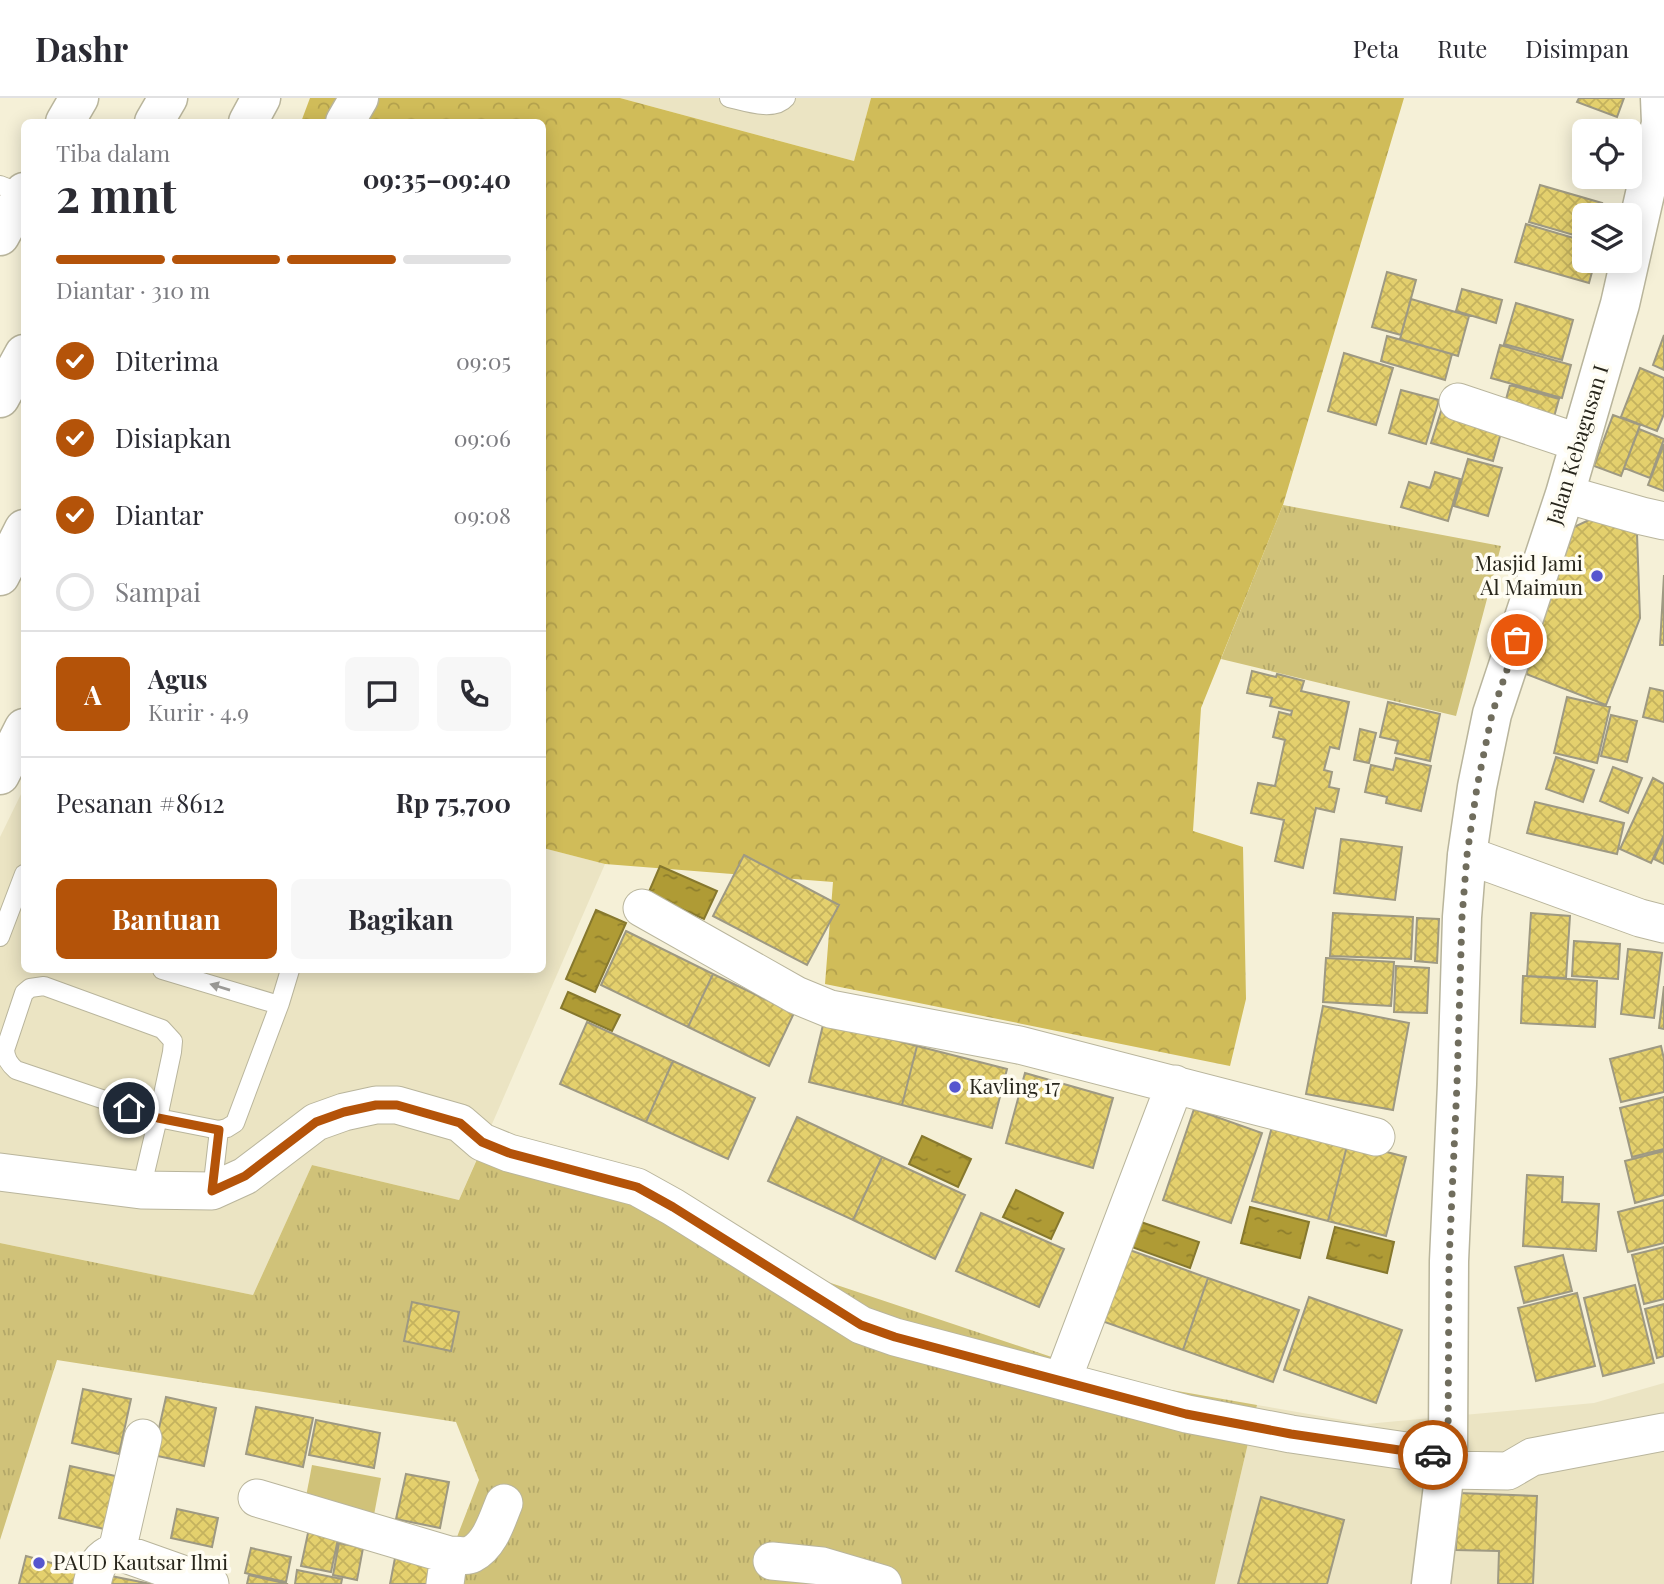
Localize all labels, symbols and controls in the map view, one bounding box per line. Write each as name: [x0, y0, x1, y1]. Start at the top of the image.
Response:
text: Dashr: [35, 26, 128, 70]
text: Peta: [1353, 32, 1399, 64]
text: Rute: [1437, 32, 1487, 64]
text: Disimpan: [1525, 32, 1629, 64]
map controls: [1572, 119, 1642, 273]
button: locate: [1572, 119, 1642, 189]
text: Tiba dalam: [56, 137, 170, 168]
text: 09:35–09:40: [363, 161, 511, 196]
text: 2 mnt: [56, 163, 176, 225]
button: layers: [1572, 203, 1642, 273]
text: Diantar · 310 m: [56, 274, 210, 305]
icon: check: [56, 342, 94, 380]
text: Diterima: [115, 343, 219, 378]
text: 09:05: [456, 345, 511, 376]
street label: Jalan Kebagusan I: [1538, 361, 1614, 529]
icon: check: [56, 419, 94, 457]
text: Disiapkan: [115, 420, 231, 455]
text: 09:06: [454, 422, 511, 453]
icon: check: [56, 496, 94, 534]
text: Diantar: [115, 497, 204, 532]
text: 09:08: [454, 499, 511, 530]
place label: Masjid Jami Al Maimun: [1474, 548, 1583, 600]
marker: Masjid Jami Al Maimun: [1589, 568, 1605, 584]
text: Sampai: [115, 574, 201, 609]
pin: [1487, 610, 1547, 670]
icon: bag: [1498, 621, 1536, 659]
button: chat: [345, 657, 419, 731]
button: phone: [437, 657, 511, 731]
text: Agus: [148, 661, 208, 696]
text: A: [84, 677, 102, 712]
text: Kurir · 4.9: [148, 696, 249, 727]
text: Pesanan #8612: [56, 785, 225, 820]
text: Rp 75,700: [396, 785, 511, 820]
button: Bantuan: [56, 879, 277, 959]
button: Bagikan: [291, 879, 511, 959]
one-way arrow: [209, 982, 230, 992]
place label: Kavling 17: [969, 1071, 1060, 1099]
pin: [99, 1078, 159, 1138]
marker: Kavling 17: [947, 1079, 963, 1095]
icon: home: [110, 1089, 148, 1127]
courier: [1398, 1420, 1468, 1490]
icon: car: [1414, 1436, 1452, 1474]
place label: PAUD Kautsar Ilmi: [53, 1547, 228, 1575]
marker: PAUD Kautsar Ilmi: [31, 1555, 47, 1571]

